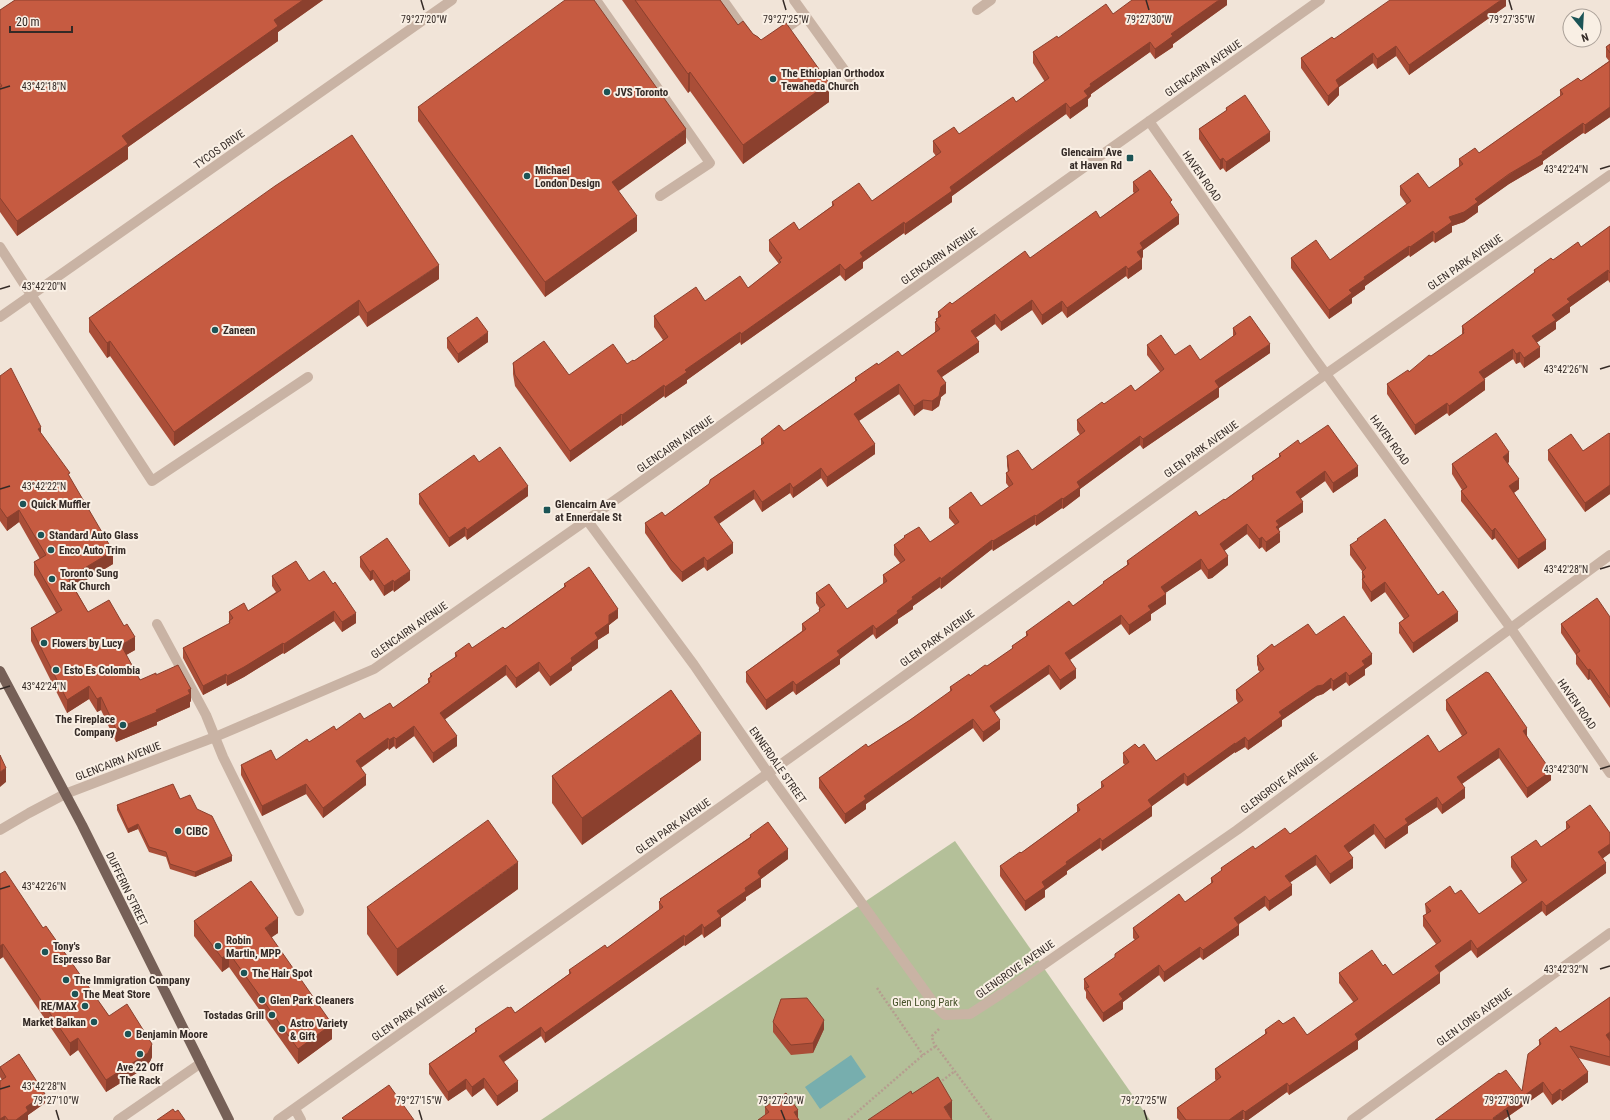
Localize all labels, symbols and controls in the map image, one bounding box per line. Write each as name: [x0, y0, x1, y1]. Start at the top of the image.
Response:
scale bar: [10, 8, 72, 34]
north arrow: [1562, 8, 1602, 48]
text: 79°27'20"W: [401, 14, 447, 25]
text: 79°27'25"W: [763, 14, 809, 25]
text: 79°27'30"W: [1126, 14, 1172, 25]
text: 79°27'35"W: [1489, 14, 1535, 25]
text: 20 m: [16, 15, 40, 29]
text: N: [1579, 30, 1590, 44]
street label: GLENCAIRN AVENUE: [1162, 37, 1245, 100]
place label: The Ethiopian Orthodox Tewaheda Church: [781, 67, 885, 93]
marker: The Ethiopian Orthodox Tewaheda Church: [768, 74, 778, 84]
text: 43°42'18"N: [22, 81, 66, 92]
place label: JVS Toronto: [615, 86, 669, 99]
marker: JVS Toronto: [602, 87, 612, 97]
street label: TYCOS DRIVE: [191, 127, 248, 172]
place label: Glencairn Ave at Haven Rd: [1061, 146, 1122, 172]
street label: HAVEN ROAD: [1179, 149, 1224, 204]
marker: Glencairn Ave at Haven Rd: [1125, 153, 1135, 163]
place label: Michael London Design: [535, 164, 600, 190]
text: 43°42'24"N: [1544, 164, 1588, 175]
marker: Michael London Design: [522, 171, 532, 181]
street label: GLENCAIRN AVENUE: [898, 225, 981, 288]
street label: GLEN PARK AVENUE: [1425, 231, 1506, 293]
text: 43°42'20"N: [22, 281, 66, 292]
place label: Zaneen: [223, 324, 255, 337]
marker: Zaneen: [210, 325, 220, 335]
text: 43°42'26"N: [1544, 364, 1588, 375]
street label: GLENCAIRN AVENUE: [634, 413, 717, 476]
street label: HAVEN ROAD: [1367, 413, 1412, 468]
street label: GLEN PARK AVENUE: [1162, 418, 1241, 481]
text: 43°42'22"N: [22, 481, 66, 492]
place label: Quick Muffler: [31, 498, 91, 511]
place label: Glencairn Ave at Ennerdale St: [555, 498, 622, 524]
marker: Quick Muffler: [18, 499, 28, 509]
marker: Glencairn Ave at Ennerdale St: [542, 505, 552, 515]
place label: Standard Auto Glass: [49, 529, 139, 542]
marker: Standard Auto Glass: [36, 530, 46, 540]
place label: Enco Auto Trim: [59, 544, 126, 557]
marker: Enco Auto Trim: [46, 545, 56, 555]
text: 43°42'28"N: [1544, 564, 1588, 575]
place label: Toronto Sung Rak Church: [60, 567, 118, 593]
marker: Toronto Sung Rak Church: [47, 574, 57, 584]
street label: GLENCAIRN AVENUE: [368, 599, 451, 662]
street label: GLEN PARK AVENUE: [898, 607, 977, 670]
place label: Flowers by Lucy: [52, 637, 122, 650]
marker: Flowers by Lucy: [39, 638, 49, 648]
place label: Esto Es Colombia: [64, 664, 140, 677]
marker: Esto Es Colombia: [51, 665, 61, 675]
street label: HAVEN ROAD: [1554, 677, 1599, 732]
text: 43°42'24"N: [22, 681, 66, 692]
place label: The Fireplace Company: [55, 713, 115, 739]
marker: The Fireplace Company: [118, 720, 128, 730]
street label: ENNERDALE STREET: [746, 725, 809, 806]
street label: GLENCAIRN AVENUE: [74, 739, 163, 784]
street label: GLENGROVE AVENUE: [1238, 750, 1321, 817]
text: 43°42'30"N: [1544, 764, 1588, 775]
street label: GLEN PARK AVENUE: [633, 795, 714, 857]
place label: CIBC: [186, 825, 208, 838]
marker: CIBC: [173, 826, 183, 836]
street label: DUFFERIN STREET: [103, 850, 150, 928]
text: 43°42'26"N: [22, 881, 66, 892]
place label: Robin Martin, MPP: [226, 934, 281, 960]
street label: GLENGROVE AVENUE: [973, 937, 1058, 1001]
place label: Tony's Espresso Bar: [53, 940, 111, 966]
marker: Robin Martin, MPP: [213, 941, 223, 951]
marker: Tony's Espresso Bar: [40, 947, 50, 957]
text: 43°42'32"N: [1544, 964, 1588, 975]
place label: The Hair Spot: [252, 967, 313, 980]
marker: The Hair Spot: [239, 968, 249, 978]
place label: The Immigration Company: [74, 974, 190, 987]
marker: The Immigration Company: [61, 975, 71, 985]
street label: GLEN PARK AVENUE: [369, 982, 450, 1044]
street label: GLEN LONG AVENUE: [1434, 985, 1515, 1049]
place label: The Meat Store: [83, 988, 150, 1001]
marker: The Meat Store: [70, 989, 80, 999]
place label: Glen Park Cleaners: [270, 994, 354, 1007]
marker: Glen Park Cleaners: [257, 995, 267, 1005]
park label: Glen Long Park: [892, 996, 958, 1009]
place label: RE/MAX: [41, 1000, 77, 1013]
marker: RE/MAX: [80, 1001, 90, 1011]
place label: Tostadas Grill: [204, 1009, 264, 1022]
marker: Tostadas Grill: [267, 1010, 277, 1020]
place label: Market Balkan: [23, 1016, 86, 1029]
marker: Market Balkan: [89, 1017, 99, 1027]
place label: Astro Variety & Gift: [290, 1017, 348, 1043]
marker: Astro Variety & Gift: [277, 1024, 287, 1034]
place label: Benjamin Moore: [136, 1028, 208, 1041]
marker: Benjamin Moore: [123, 1029, 133, 1039]
marker: Ave 22 Off The Rack: [135, 1049, 145, 1059]
place label: Ave 22 Off The Rack: [117, 1061, 164, 1087]
text: 43°42'28"N: [22, 1081, 66, 1092]
text: 79°27'10"W: [33, 1095, 79, 1106]
text: 79°27'15"W: [396, 1095, 442, 1106]
text: 79°27'20"W: [758, 1095, 804, 1106]
text: 79°27'25"W: [1121, 1095, 1167, 1106]
text: 79°27'30"W: [1484, 1095, 1530, 1106]

